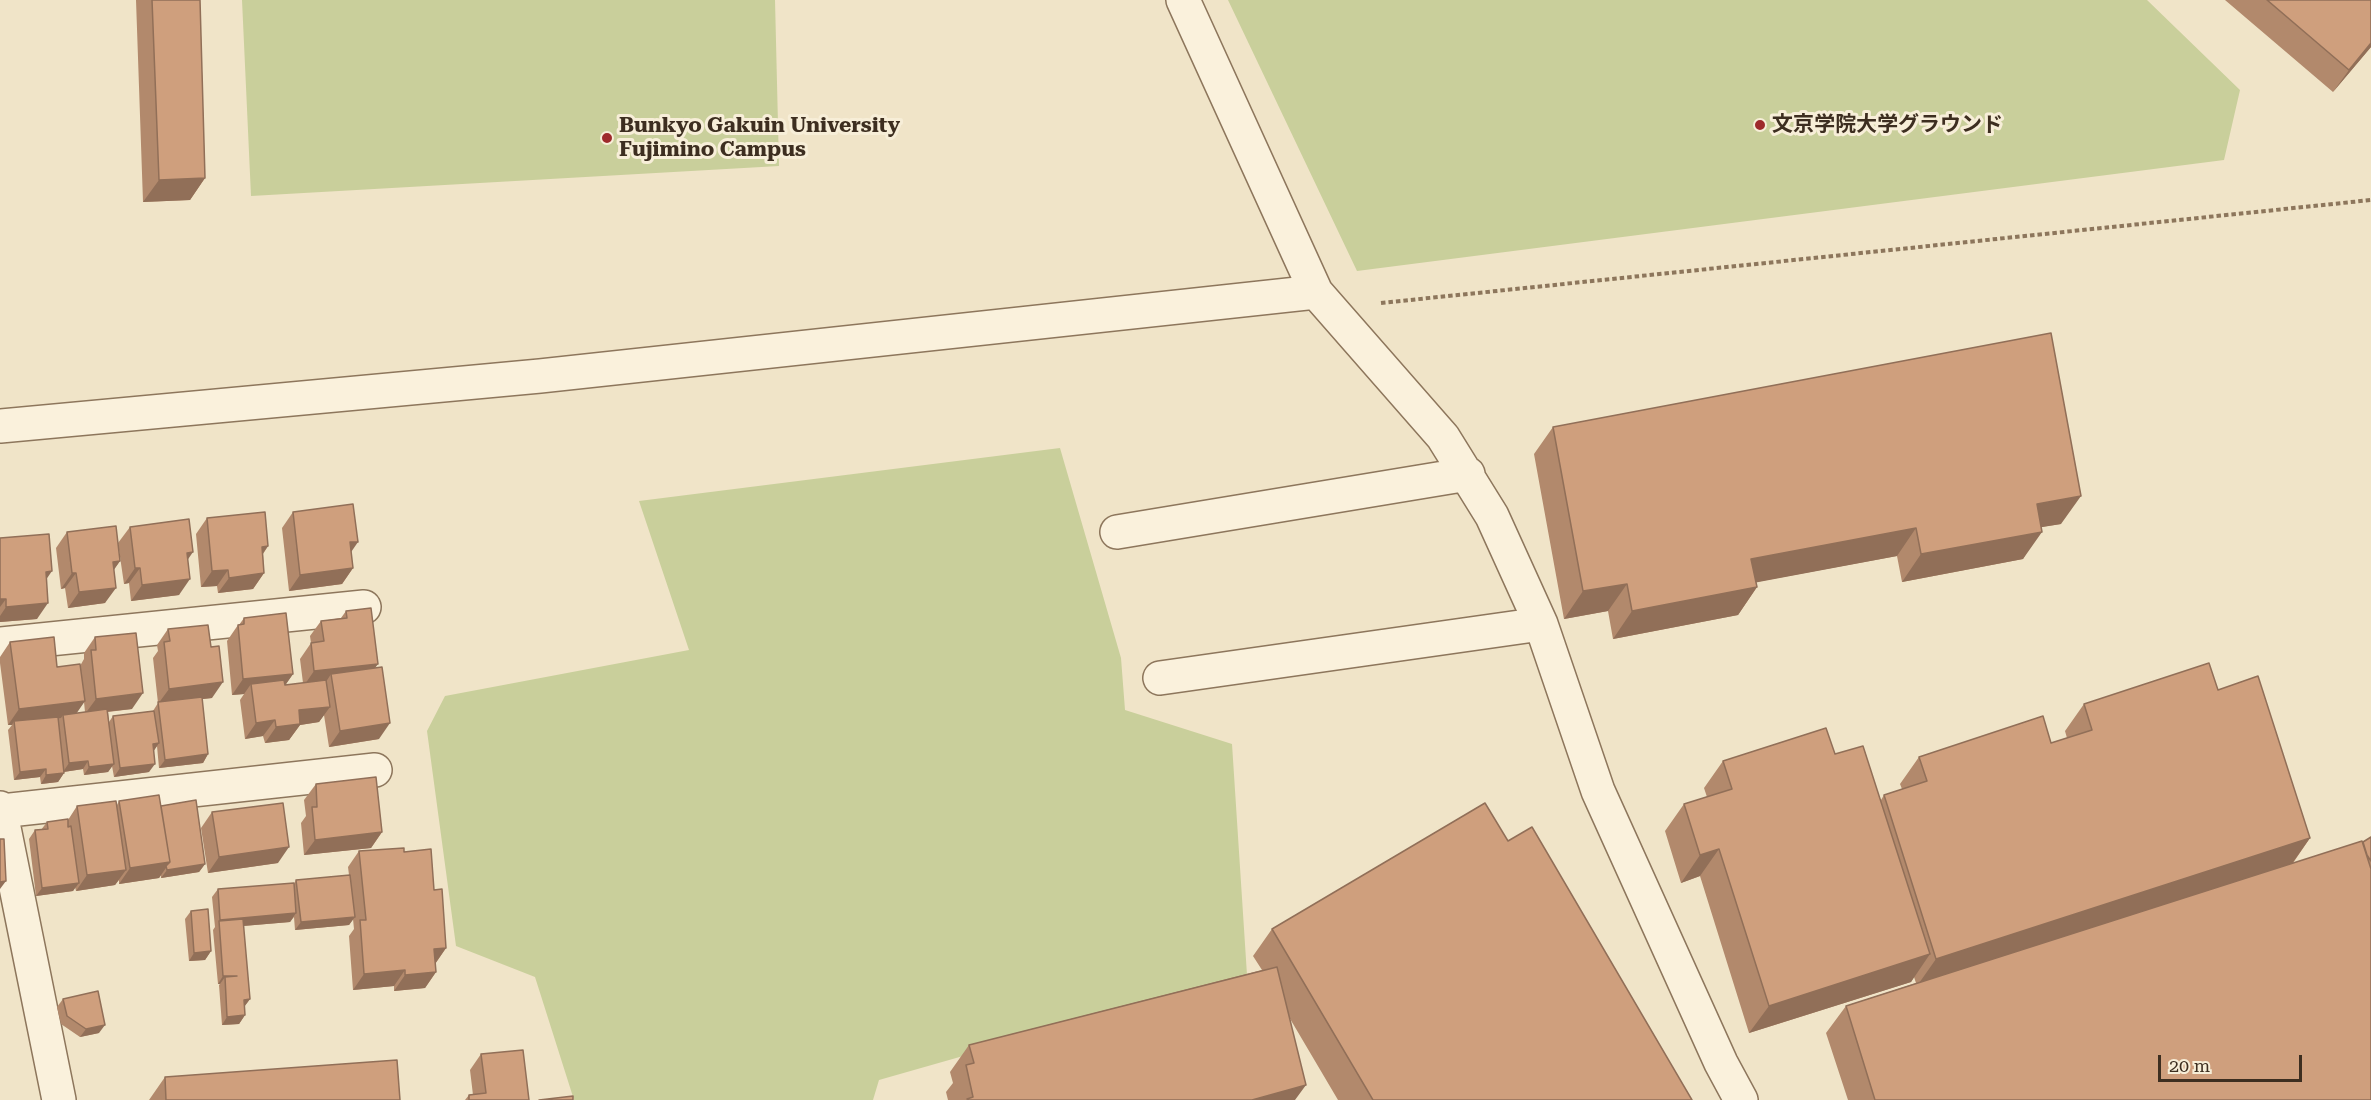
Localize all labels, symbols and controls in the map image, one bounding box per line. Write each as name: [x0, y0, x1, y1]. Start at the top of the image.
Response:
place label: 文京学院大学グラウンド: [1772, 112, 2003, 138]
place label: Bunkyo Gakuin University Fujimino Campus: [619, 113, 900, 163]
marker: 文京学院大学グラウンド: [1753, 118, 1767, 132]
marker: Bunkyo Gakuin University Fujimino Campus: [600, 131, 614, 145]
scale bar: [2161, 1043, 2305, 1081]
text: 20 m: [2169, 1055, 2210, 1076]

